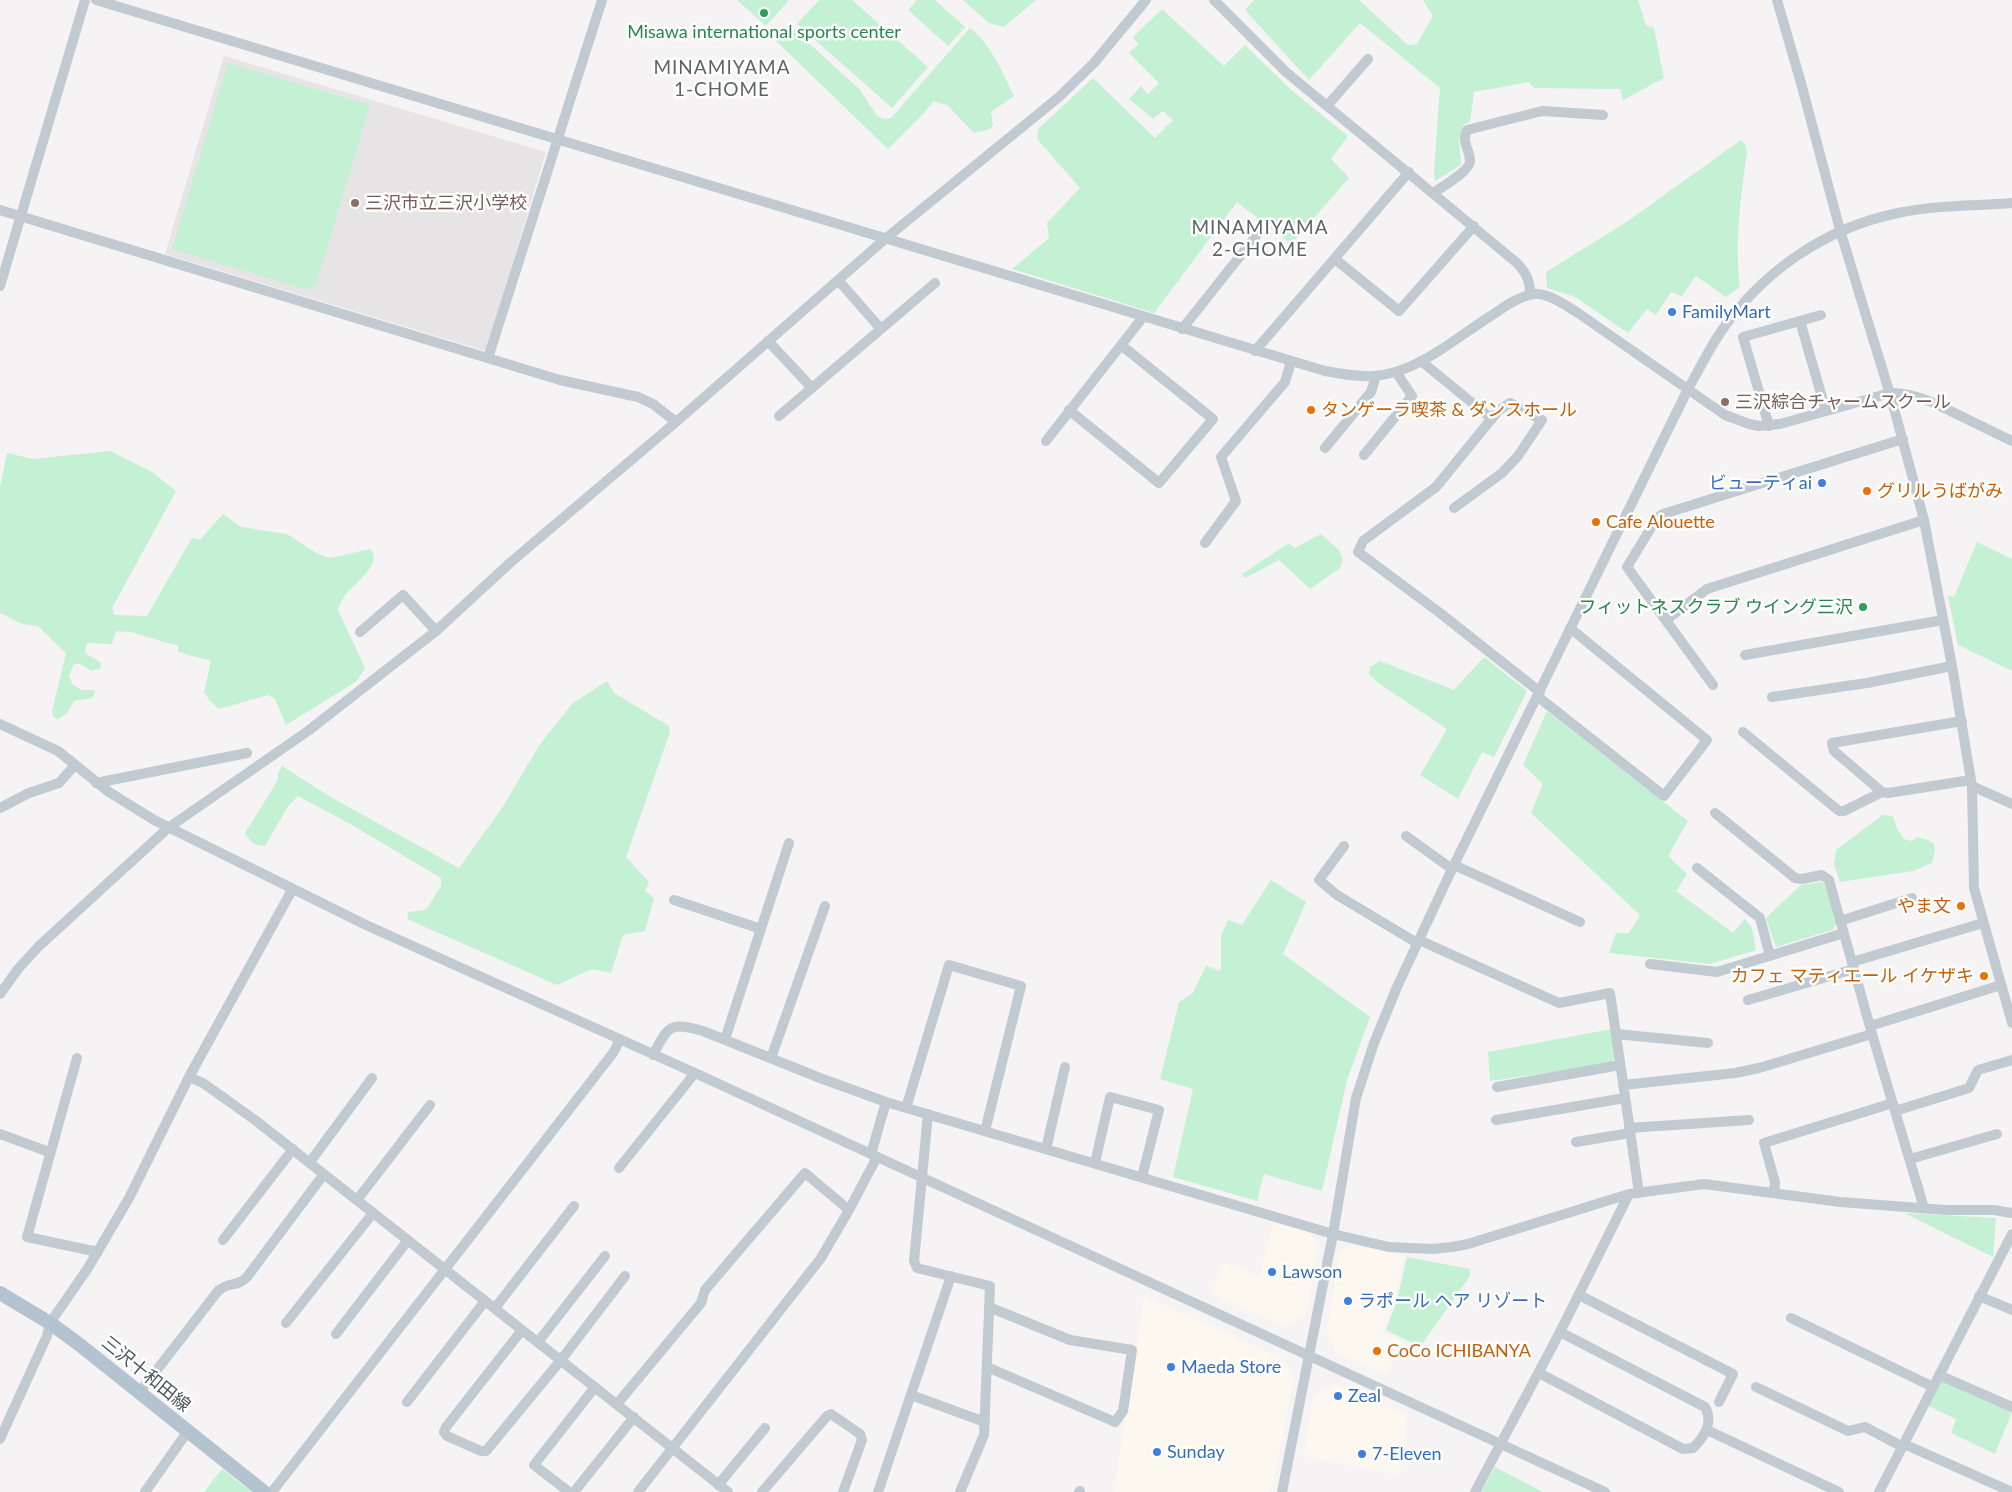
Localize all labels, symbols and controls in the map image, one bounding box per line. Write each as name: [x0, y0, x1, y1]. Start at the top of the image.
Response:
marker: Misawa international sports center: [758, 7, 770, 19]
place label: Misawa international sports center: [627, 21, 901, 43]
district label: MINAMIYAMA 1-CHOME: [652, 57, 792, 101]
place label: 三沢市立三沢小学校: [365, 192, 527, 214]
marker: 三沢市立三沢小学校: [349, 197, 361, 209]
district label: MINAMIYAMA 2-CHOME: [1190, 217, 1330, 261]
place label: FamilyMart: [1682, 301, 1771, 323]
marker: FamilyMart: [1666, 306, 1678, 318]
place label: 三沢綜合チャームスクール: [1735, 391, 1951, 413]
marker: 三沢綜合チャームスクール: [1719, 396, 1731, 408]
place label: タンゲーラ喫茶 & ダンスホール: [1321, 399, 1577, 421]
marker: タンゲーラ喫茶 & ダンスホール: [1305, 404, 1317, 416]
place label: ビューティai: [1709, 472, 1812, 494]
marker: ビューティai: [1816, 477, 1828, 489]
place label: グリルうばがみ: [1877, 480, 2003, 502]
marker: グリルうばがみ: [1861, 485, 1873, 497]
place label: Cafe Alouette: [1606, 511, 1715, 533]
marker: Cafe Alouette: [1590, 516, 1602, 528]
place label: フィットネスクラブ ウイング三沢: [1578, 596, 1853, 618]
marker: フィットネスクラブ ウイング三沢: [1857, 601, 1869, 613]
place label: やま文: [1897, 895, 1951, 917]
marker: やま文: [1955, 900, 1967, 912]
place label: カフェ マティエール イケザキ: [1731, 965, 1974, 987]
marker: カフェ マティエール イケザキ: [1978, 970, 1990, 982]
place label: Lawson: [1282, 1261, 1342, 1283]
marker: Lawson: [1266, 1266, 1278, 1278]
place label: ラポール ヘア リゾート: [1358, 1290, 1547, 1312]
marker: ラポール ヘア リゾート: [1342, 1295, 1354, 1307]
street label: 三沢十和田線: [97, 1332, 195, 1416]
place label: CoCo ICHIBANYA: [1387, 1340, 1531, 1362]
marker: CoCo ICHIBANYA: [1371, 1345, 1383, 1357]
place label: Maeda Store: [1181, 1356, 1281, 1378]
marker: Maeda Store: [1165, 1361, 1177, 1373]
place label: Zeal: [1348, 1385, 1381, 1407]
marker: Zeal: [1332, 1390, 1344, 1402]
place label: Sunday: [1167, 1441, 1225, 1463]
place label: 7-Eleven: [1372, 1443, 1442, 1465]
marker: Sunday: [1151, 1446, 1163, 1458]
marker: 7-Eleven: [1356, 1448, 1368, 1460]

